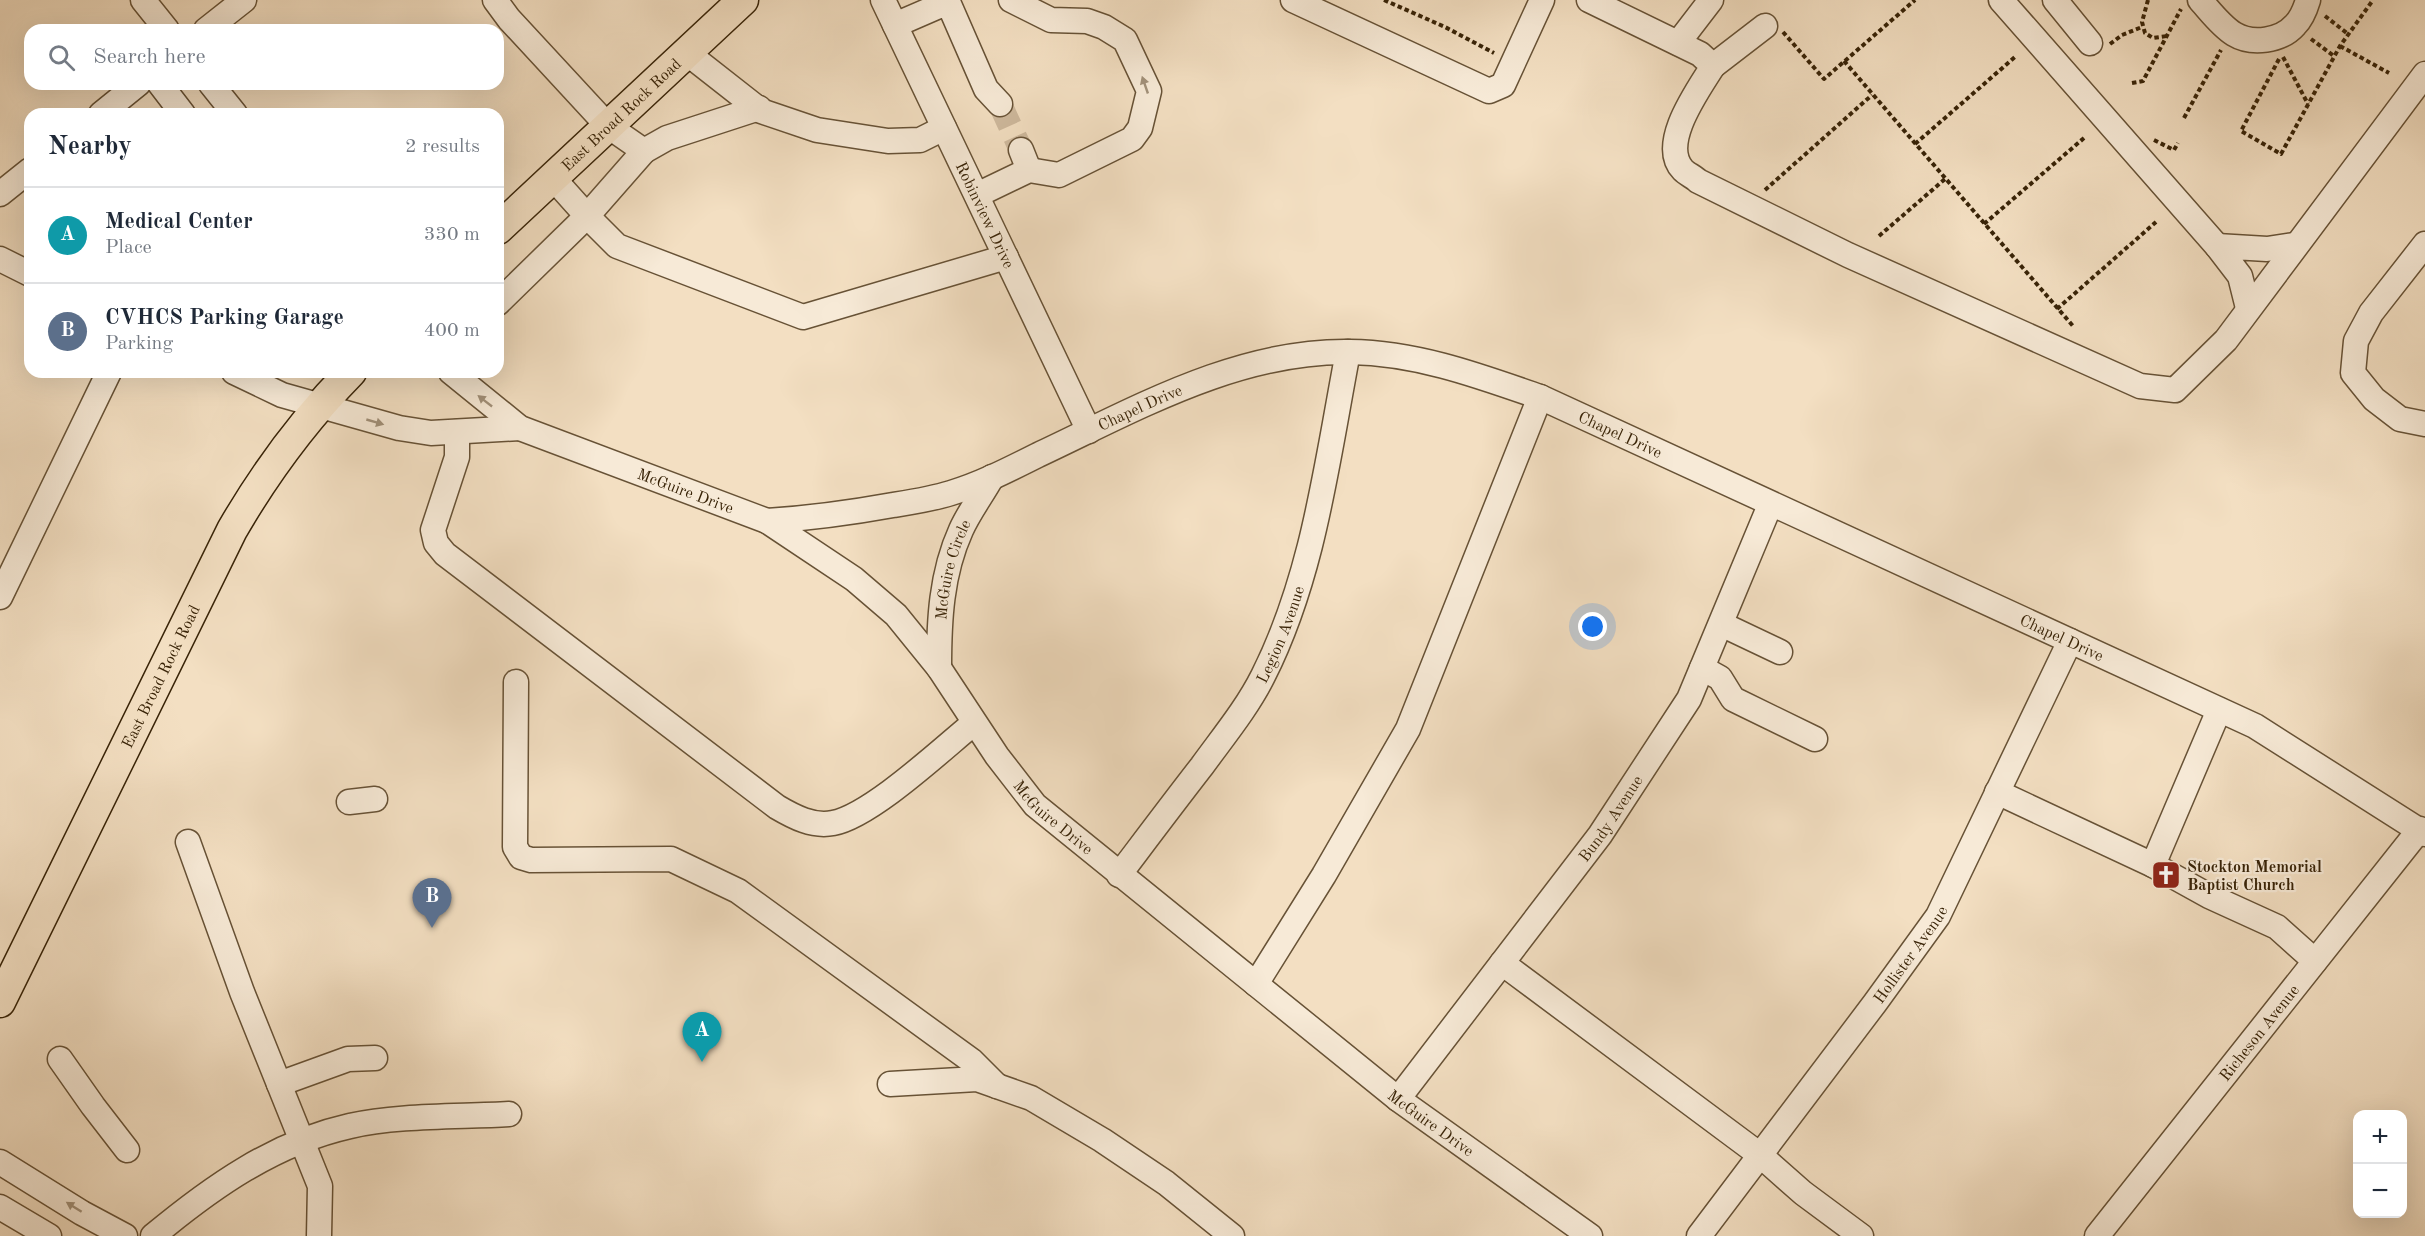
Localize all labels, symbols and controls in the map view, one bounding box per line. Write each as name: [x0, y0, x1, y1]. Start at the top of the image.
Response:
search box: [24, 24, 504, 90]
icon: search: [45, 41, 78, 74]
text: Search here: [93, 46, 206, 68]
street label: East Broad Rock Road: [559, 56, 685, 175]
one-way arrow: [1139, 75, 1149, 93]
text: Nearby: [48, 134, 132, 160]
text: 2 results: [405, 137, 480, 157]
street label: Robinview Drive: [952, 160, 1016, 271]
text: Medical Center: [105, 211, 253, 233]
text: A: [60, 225, 75, 245]
text: 330 m: [424, 225, 480, 245]
text: Place: [105, 238, 152, 258]
text: CVHCS Parking Garage: [105, 307, 344, 329]
text: B: [60, 321, 75, 341]
text: 400 m: [424, 321, 480, 341]
text: Parking: [105, 334, 173, 354]
street label: Chapel Drive: [1096, 383, 1185, 435]
one-way arrow: [477, 394, 493, 407]
street label: Chapel Drive: [1575, 410, 1664, 462]
one-way arrow: [366, 418, 384, 427]
street label: McGuire Drive: [635, 467, 735, 518]
street label: McGuire Circle: [934, 518, 975, 621]
street label: Legion Avenue: [1255, 584, 1308, 686]
street label: East Broad Rock Road: [120, 603, 204, 751]
your location: [1578, 612, 1607, 641]
street label: Chapel Drive: [2017, 613, 2106, 665]
street label: Bundy Avenue: [1577, 773, 1647, 865]
street label: McGuire Drive: [1009, 778, 1095, 858]
church icon: Stockton Memorial Baptist Church: [2150, 859, 2182, 891]
place label: Stockton Memorial Baptist Church: [2187, 860, 2322, 894]
pin: B: [412, 878, 452, 928]
street label: Hollister Avenue: [1871, 904, 1951, 1007]
street label: Richeson Avenue: [2217, 982, 2303, 1085]
pin: A: [682, 1012, 722, 1062]
street label: McGuire Drive: [1384, 1088, 1476, 1160]
map controls: [2353, 1110, 2407, 1218]
button: +: [2353, 1110, 2407, 1164]
button: −: [2353, 1164, 2407, 1218]
one-way arrow: [66, 1202, 82, 1213]

